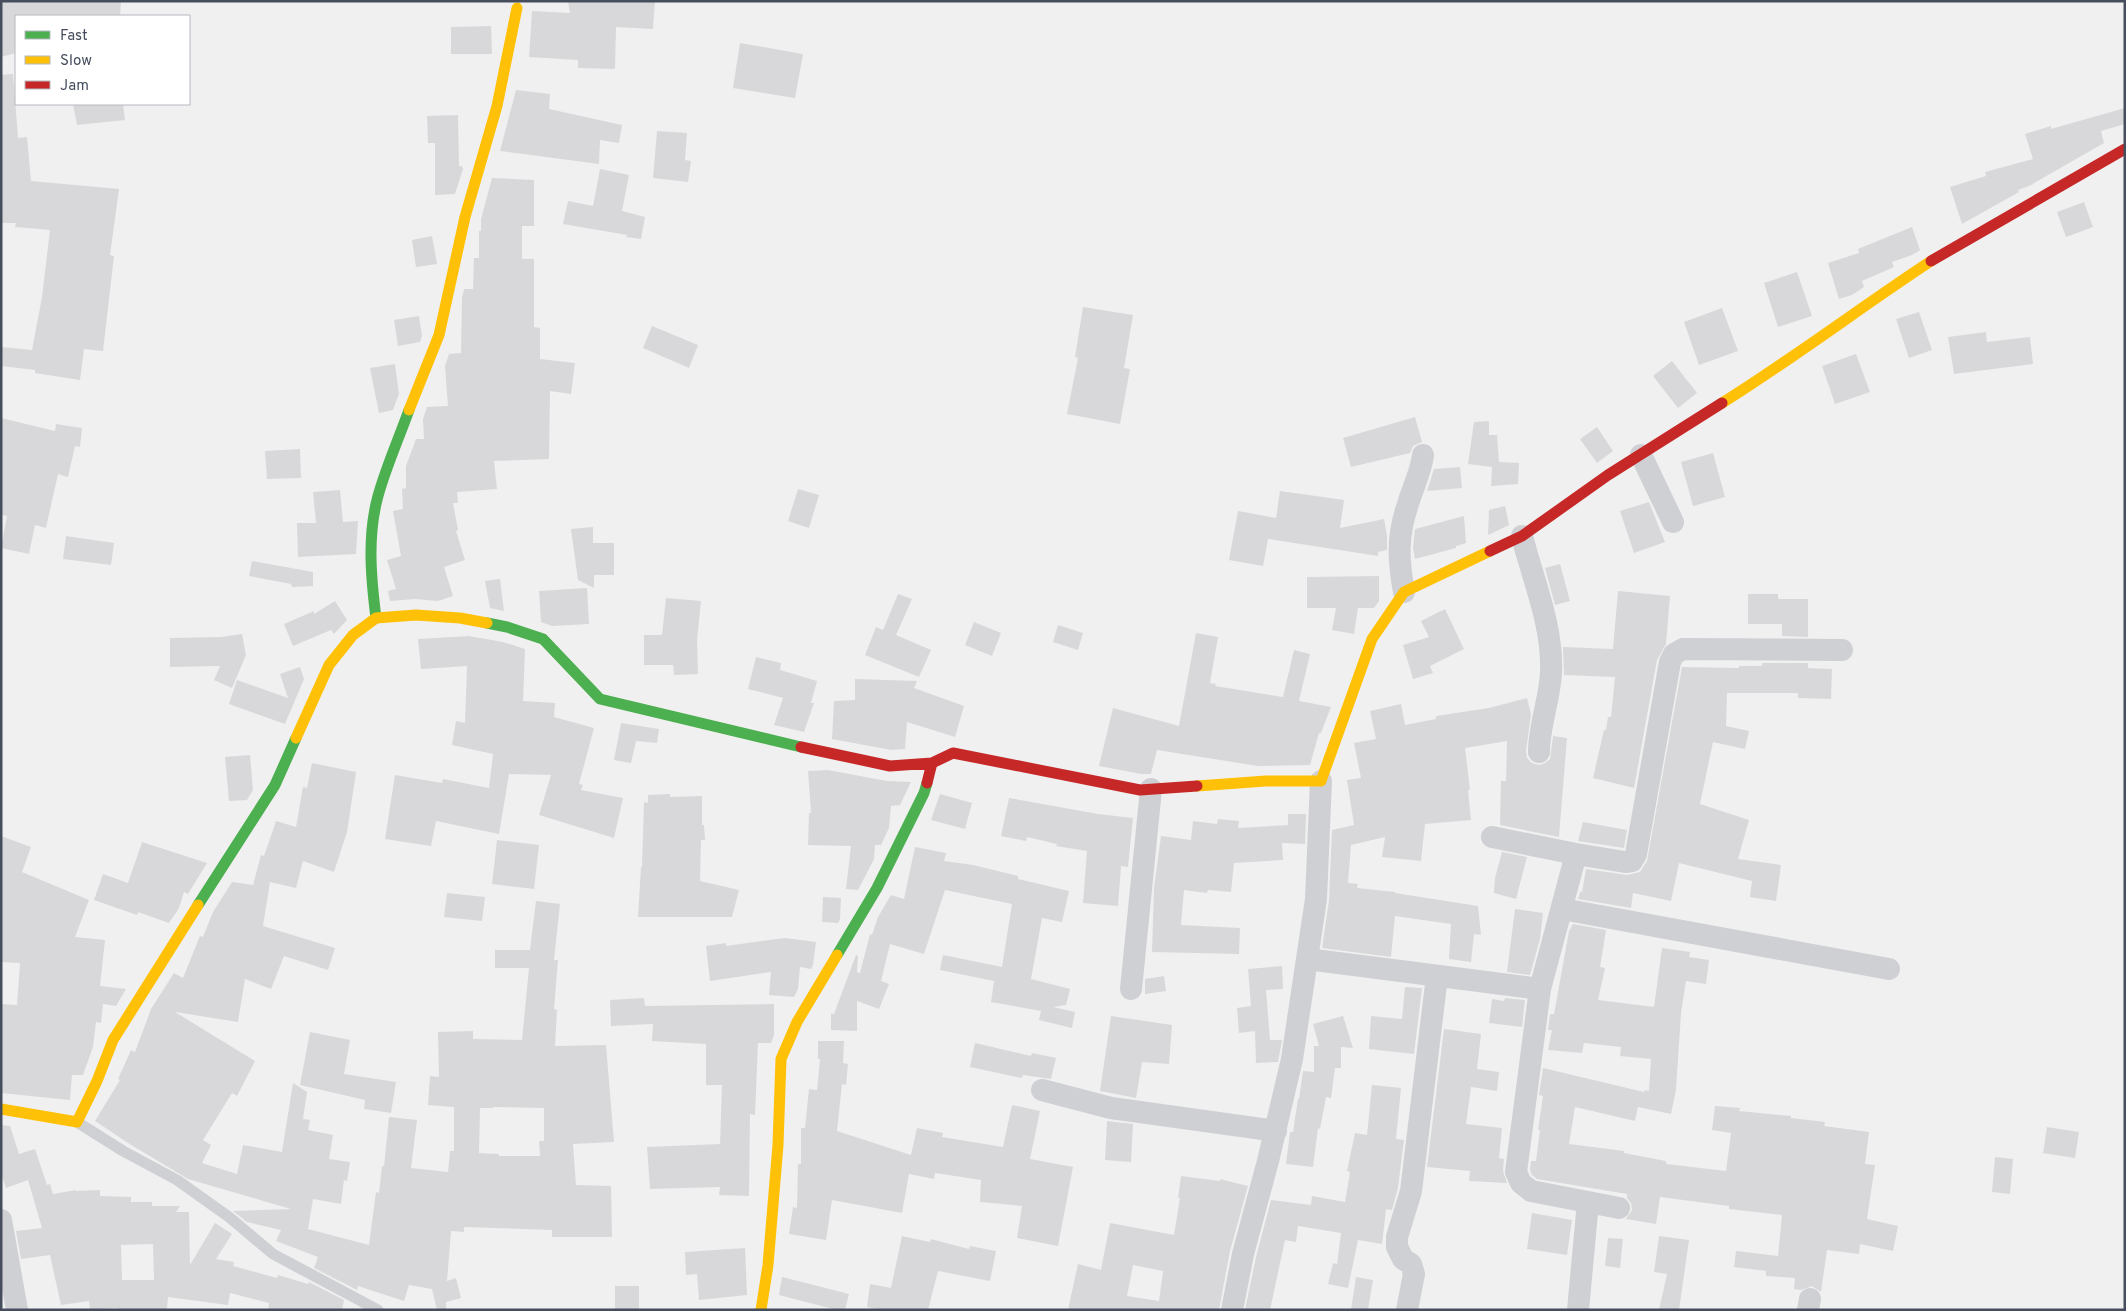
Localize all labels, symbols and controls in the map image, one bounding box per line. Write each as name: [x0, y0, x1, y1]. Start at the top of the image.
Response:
legend: [15, 15, 190, 105]
text: Fast: [60, 27, 88, 46]
text: Slow: [60, 52, 92, 71]
text: Jam: [60, 77, 89, 96]

